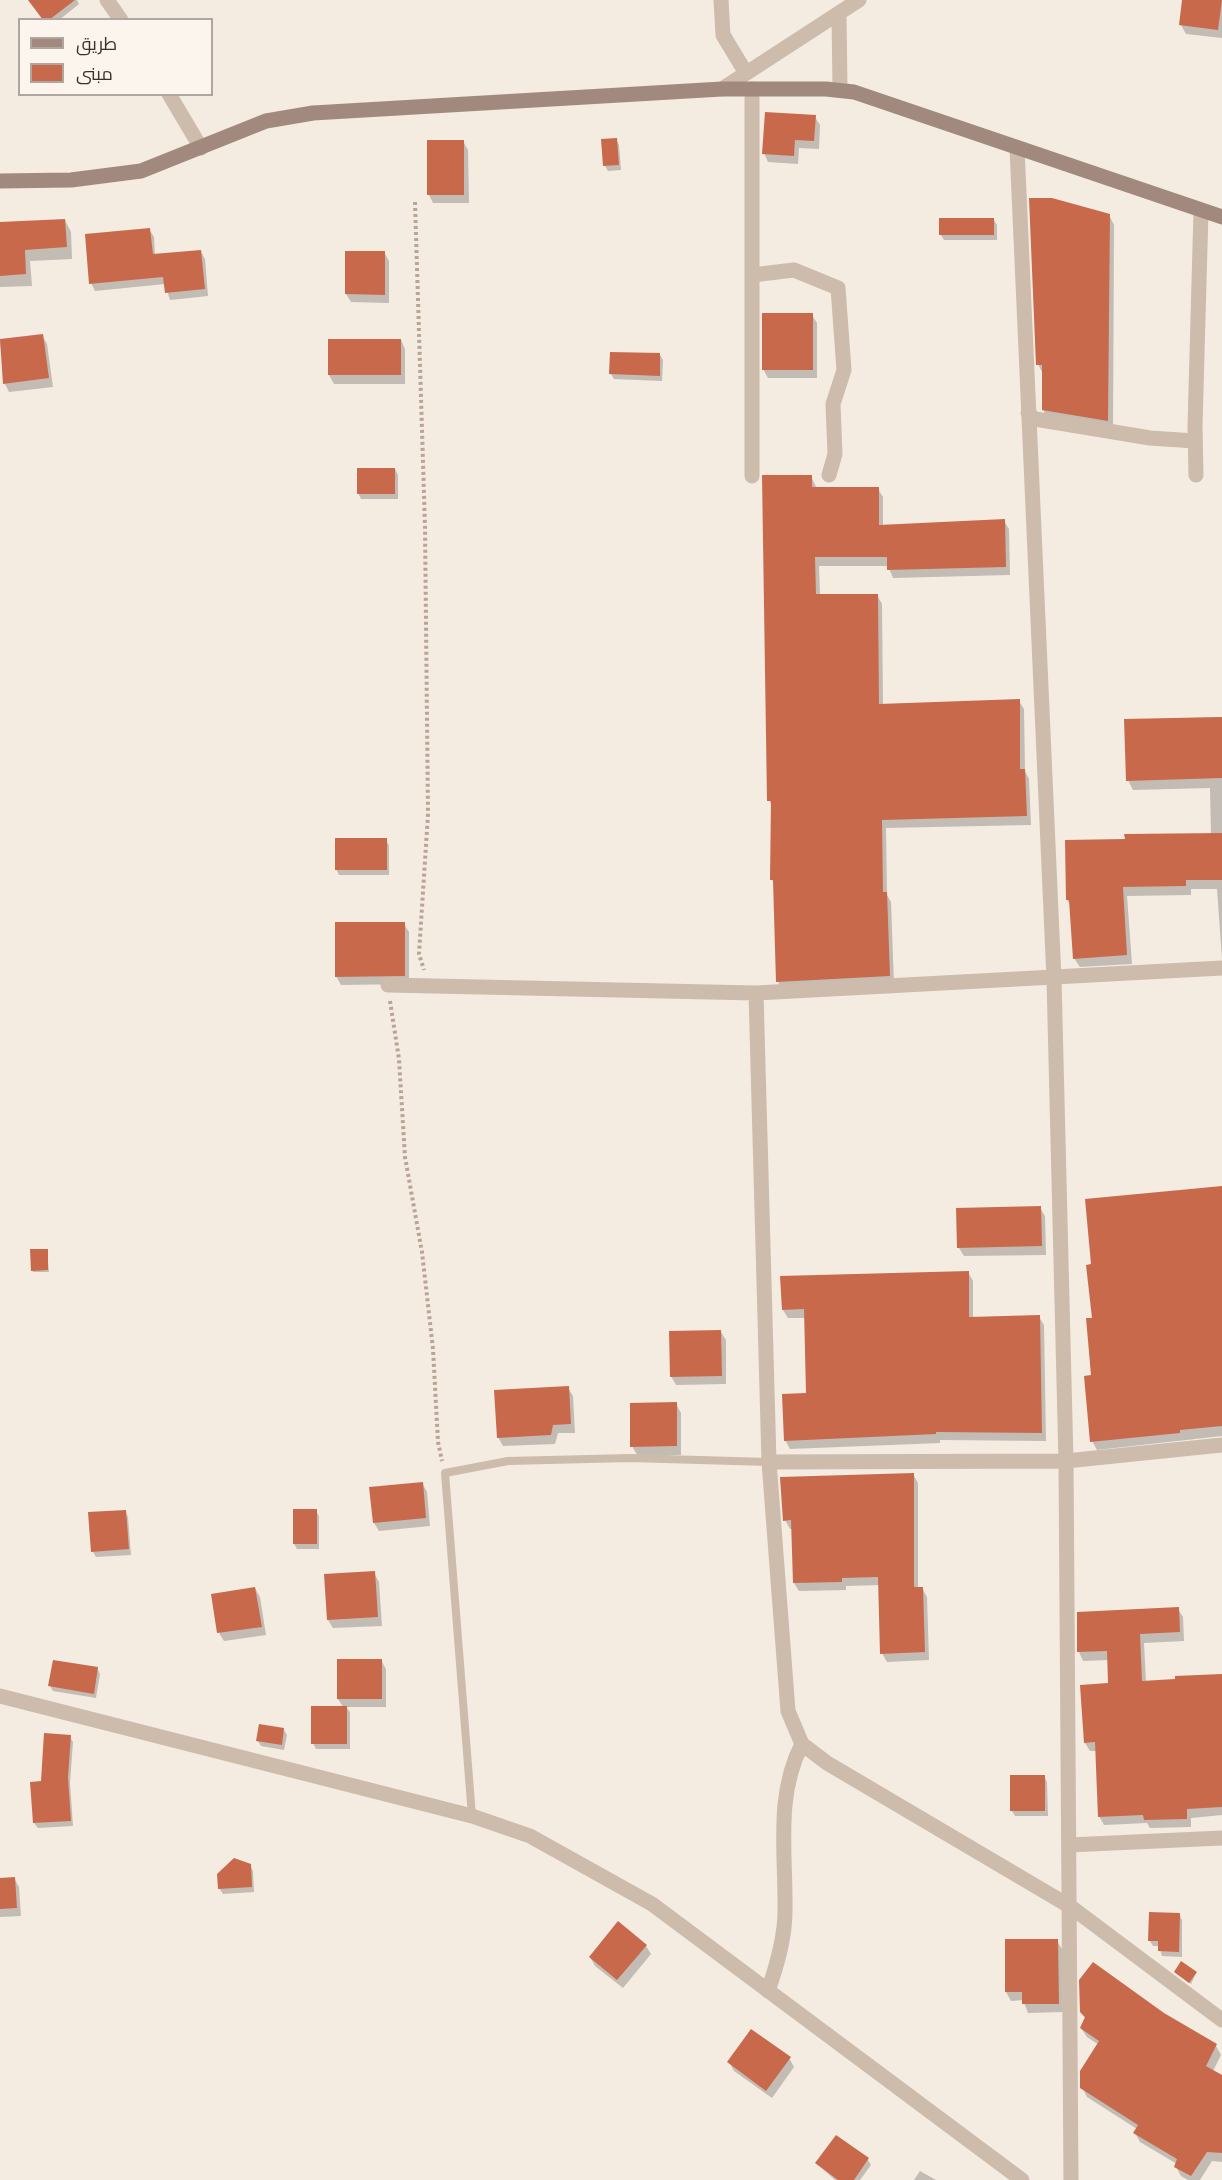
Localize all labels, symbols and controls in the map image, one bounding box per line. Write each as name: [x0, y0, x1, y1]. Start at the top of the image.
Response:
legend: [18, 18, 213, 96]
text: طريق: [76, 33, 117, 55]
text: مبنى: [76, 63, 113, 85]

